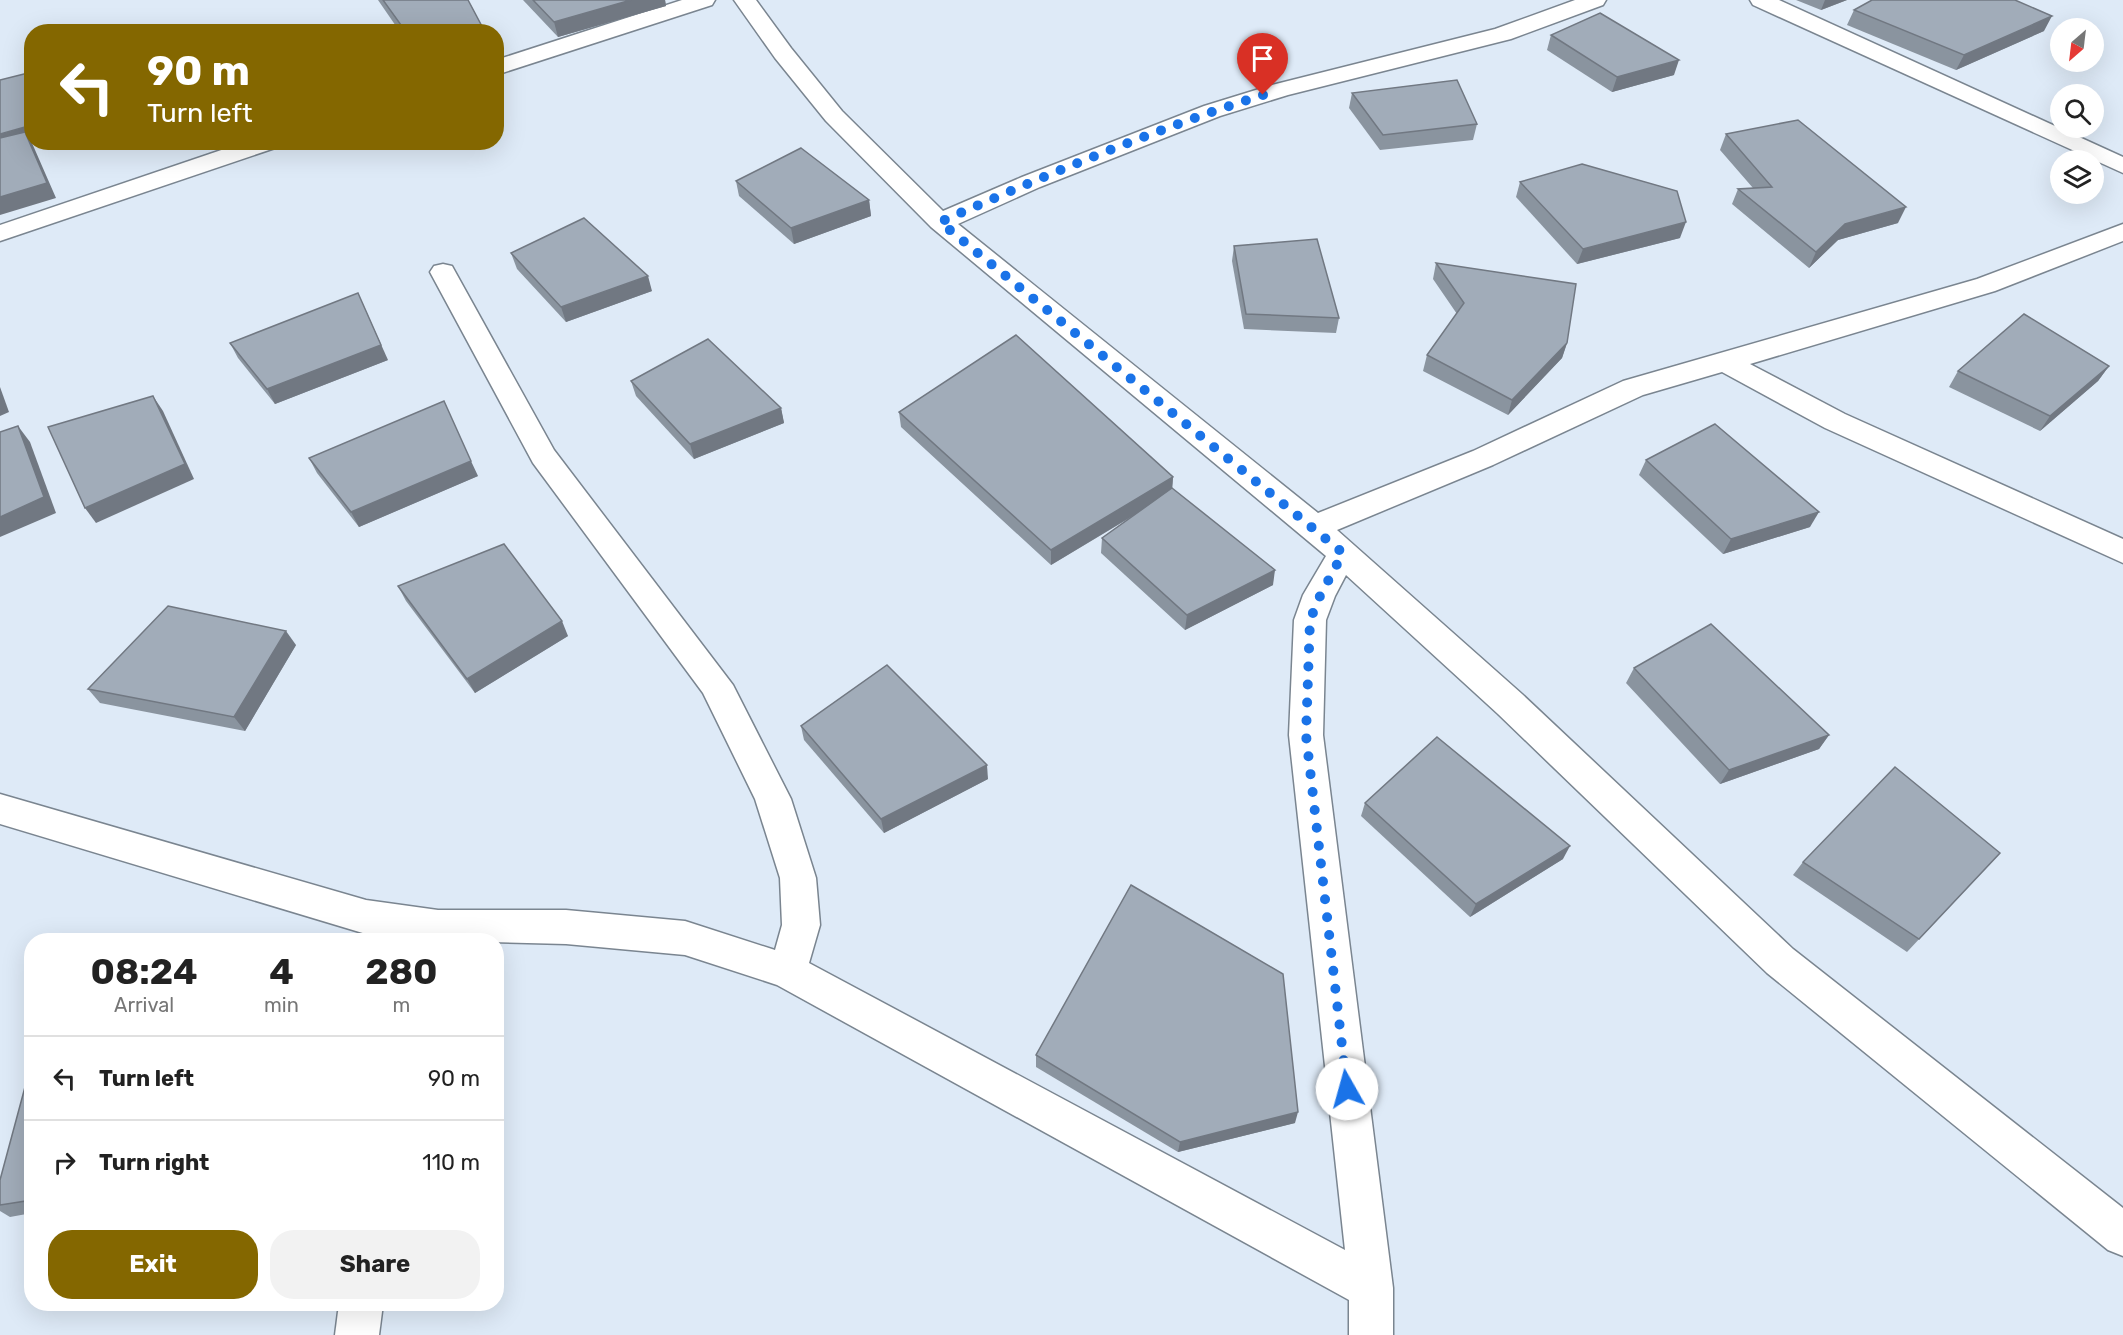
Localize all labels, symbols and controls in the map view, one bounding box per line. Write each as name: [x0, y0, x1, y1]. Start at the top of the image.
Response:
north arrow: [2050, 18, 2104, 72]
map controls: [2050, 18, 2104, 204]
pin: [1237, 33, 1288, 95]
icon: arrive: [1246, 42, 1279, 75]
text: 90 m: [147, 46, 250, 96]
icon: left: [48, 48, 126, 126]
button: search: [2050, 84, 2104, 138]
text: Turn left: [147, 97, 252, 129]
button: layers: [2050, 150, 2104, 204]
text: 08:24: [90, 950, 198, 993]
text: 4: [269, 950, 294, 993]
text: 280: [365, 950, 438, 993]
text: Arrival: [114, 993, 174, 1017]
text: min: [264, 993, 299, 1017]
text: m: [393, 993, 410, 1017]
position arrow: [1315, 1057, 1379, 1121]
icon: left: [48, 1062, 81, 1095]
text: Turn left: [99, 1065, 194, 1092]
text: 90 m: [428, 1065, 480, 1092]
icon: right: [48, 1146, 81, 1179]
text: Turn right: [99, 1149, 209, 1176]
text: 110 m: [422, 1149, 480, 1176]
button: Exit: [48, 1230, 258, 1299]
button: Share: [270, 1230, 480, 1299]

